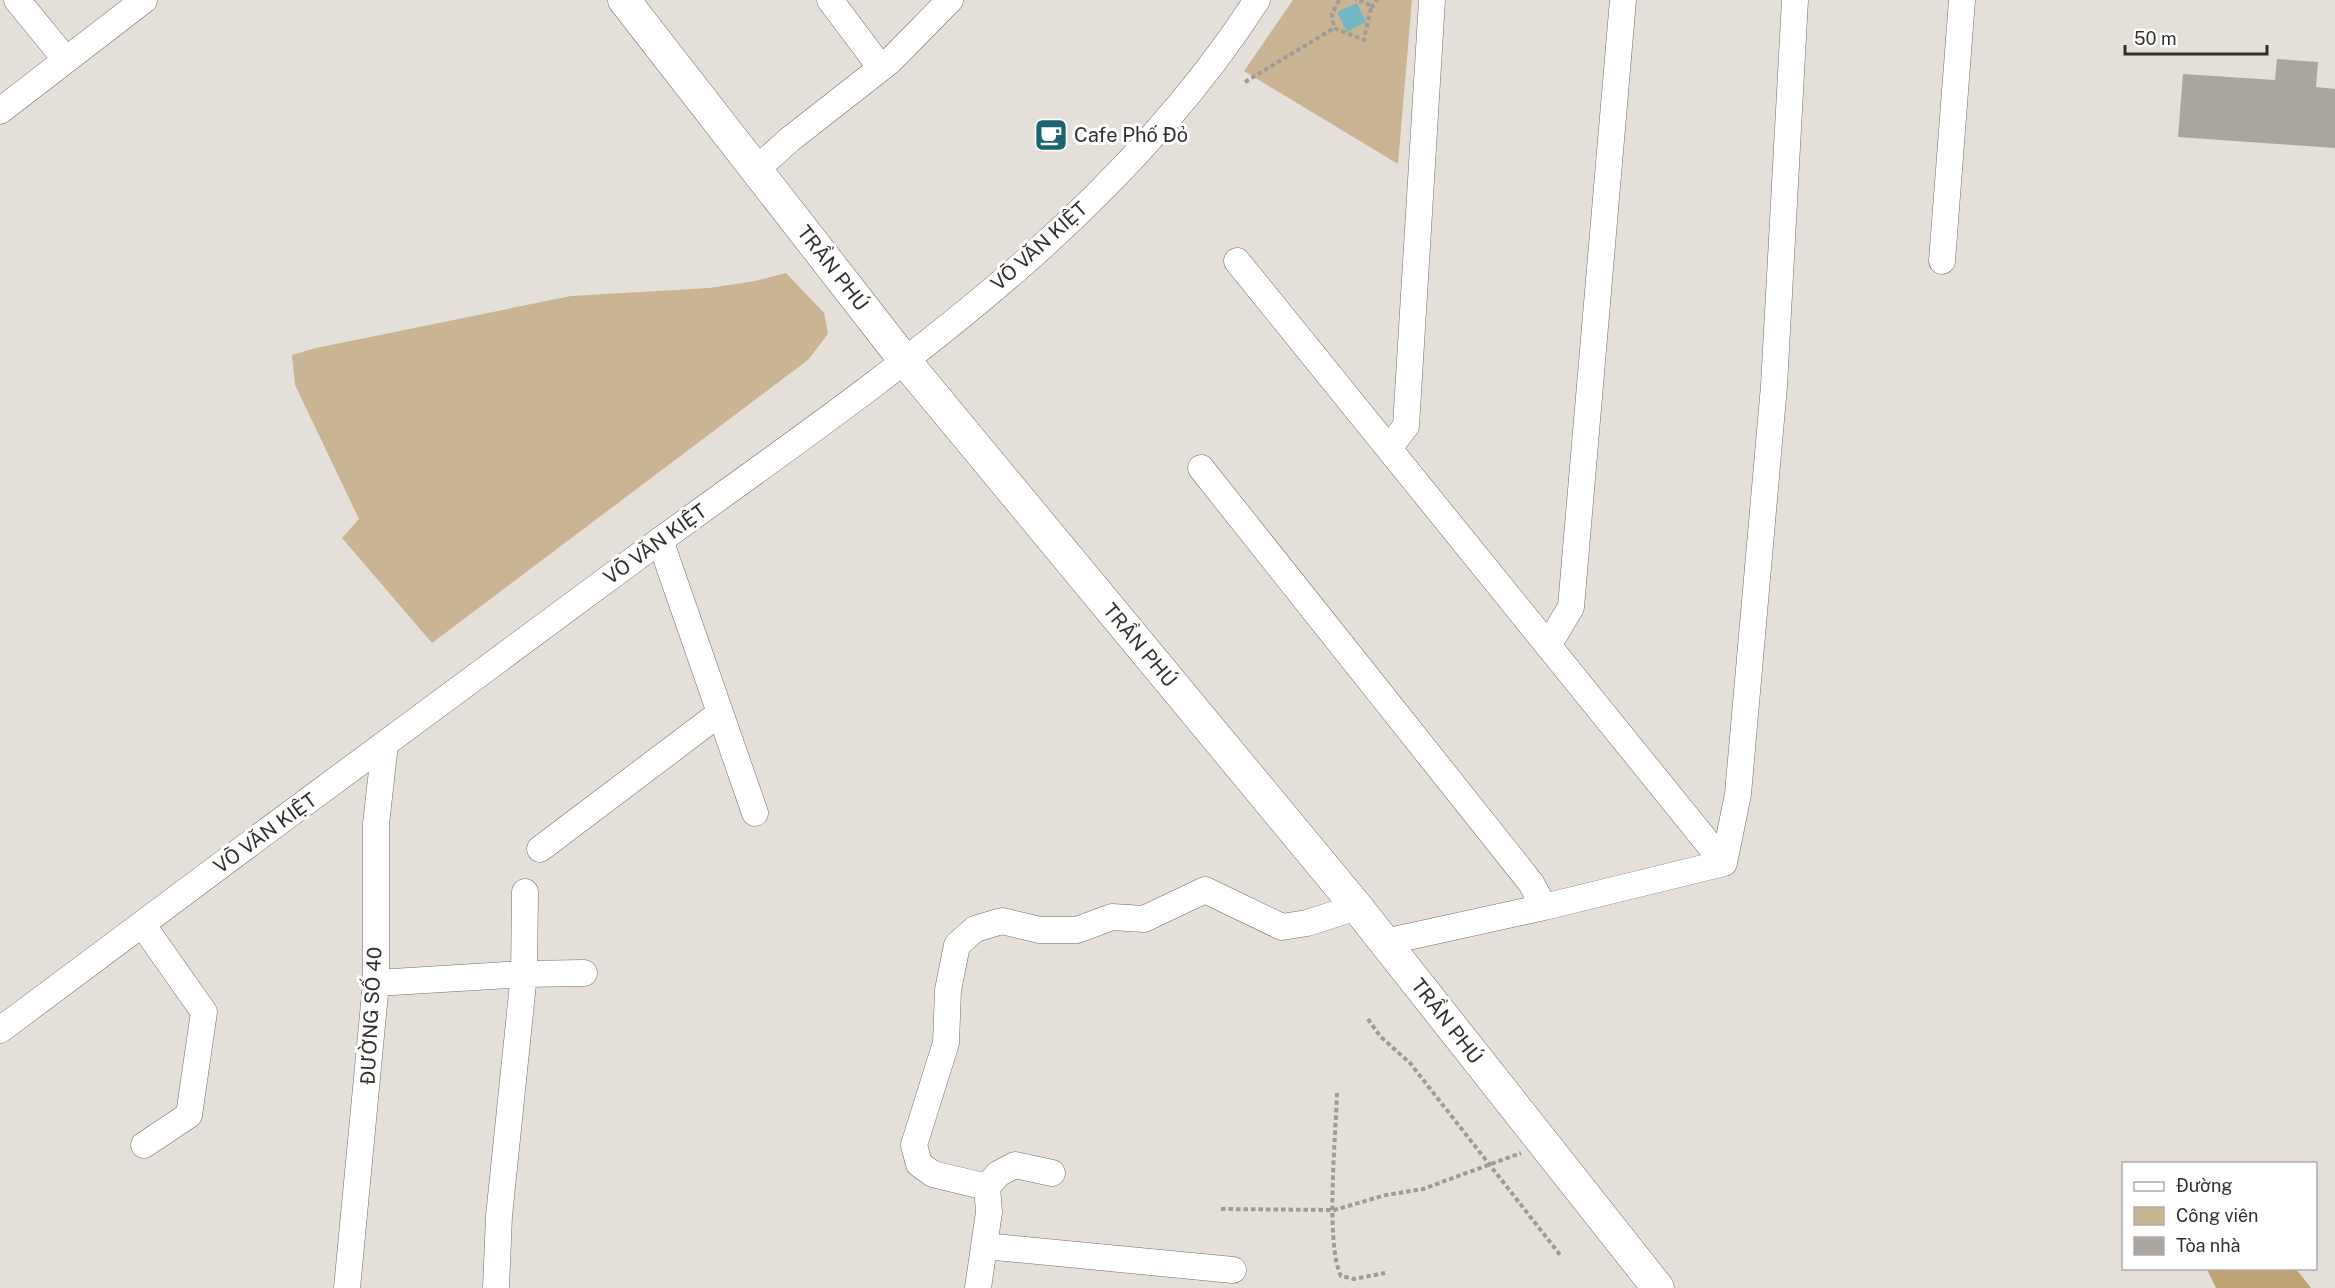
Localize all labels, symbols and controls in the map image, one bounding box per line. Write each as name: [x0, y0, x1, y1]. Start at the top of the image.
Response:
scale bar: [2125, 18, 2268, 56]
text: 50 m: [2134, 28, 2177, 49]
cafe icon: Cafe Phố Đỏ: [1033, 117, 1069, 153]
place label: Cafe Phố Đỏ: [1074, 123, 1188, 147]
street label: VÕ VĂN KIỆT: [985, 196, 1092, 296]
street label: TRẦN PHÚ: [792, 219, 875, 315]
street label: VÕ VĂN KIỆT: [598, 498, 711, 589]
street label: TRẦN PHÚ: [1098, 597, 1183, 692]
street label: VÕ VĂN KIỆT: [208, 787, 321, 878]
street label: ĐƯỜNG SỐ 40: [352, 946, 387, 1086]
street label: TRẦN PHÚ: [1406, 972, 1489, 1068]
legend: [2122, 1162, 2317, 1270]
text: Đường: [2176, 1175, 2233, 1196]
text: Công viên: [2176, 1205, 2259, 1226]
text: Tòa nhà: [2176, 1235, 2241, 1256]

